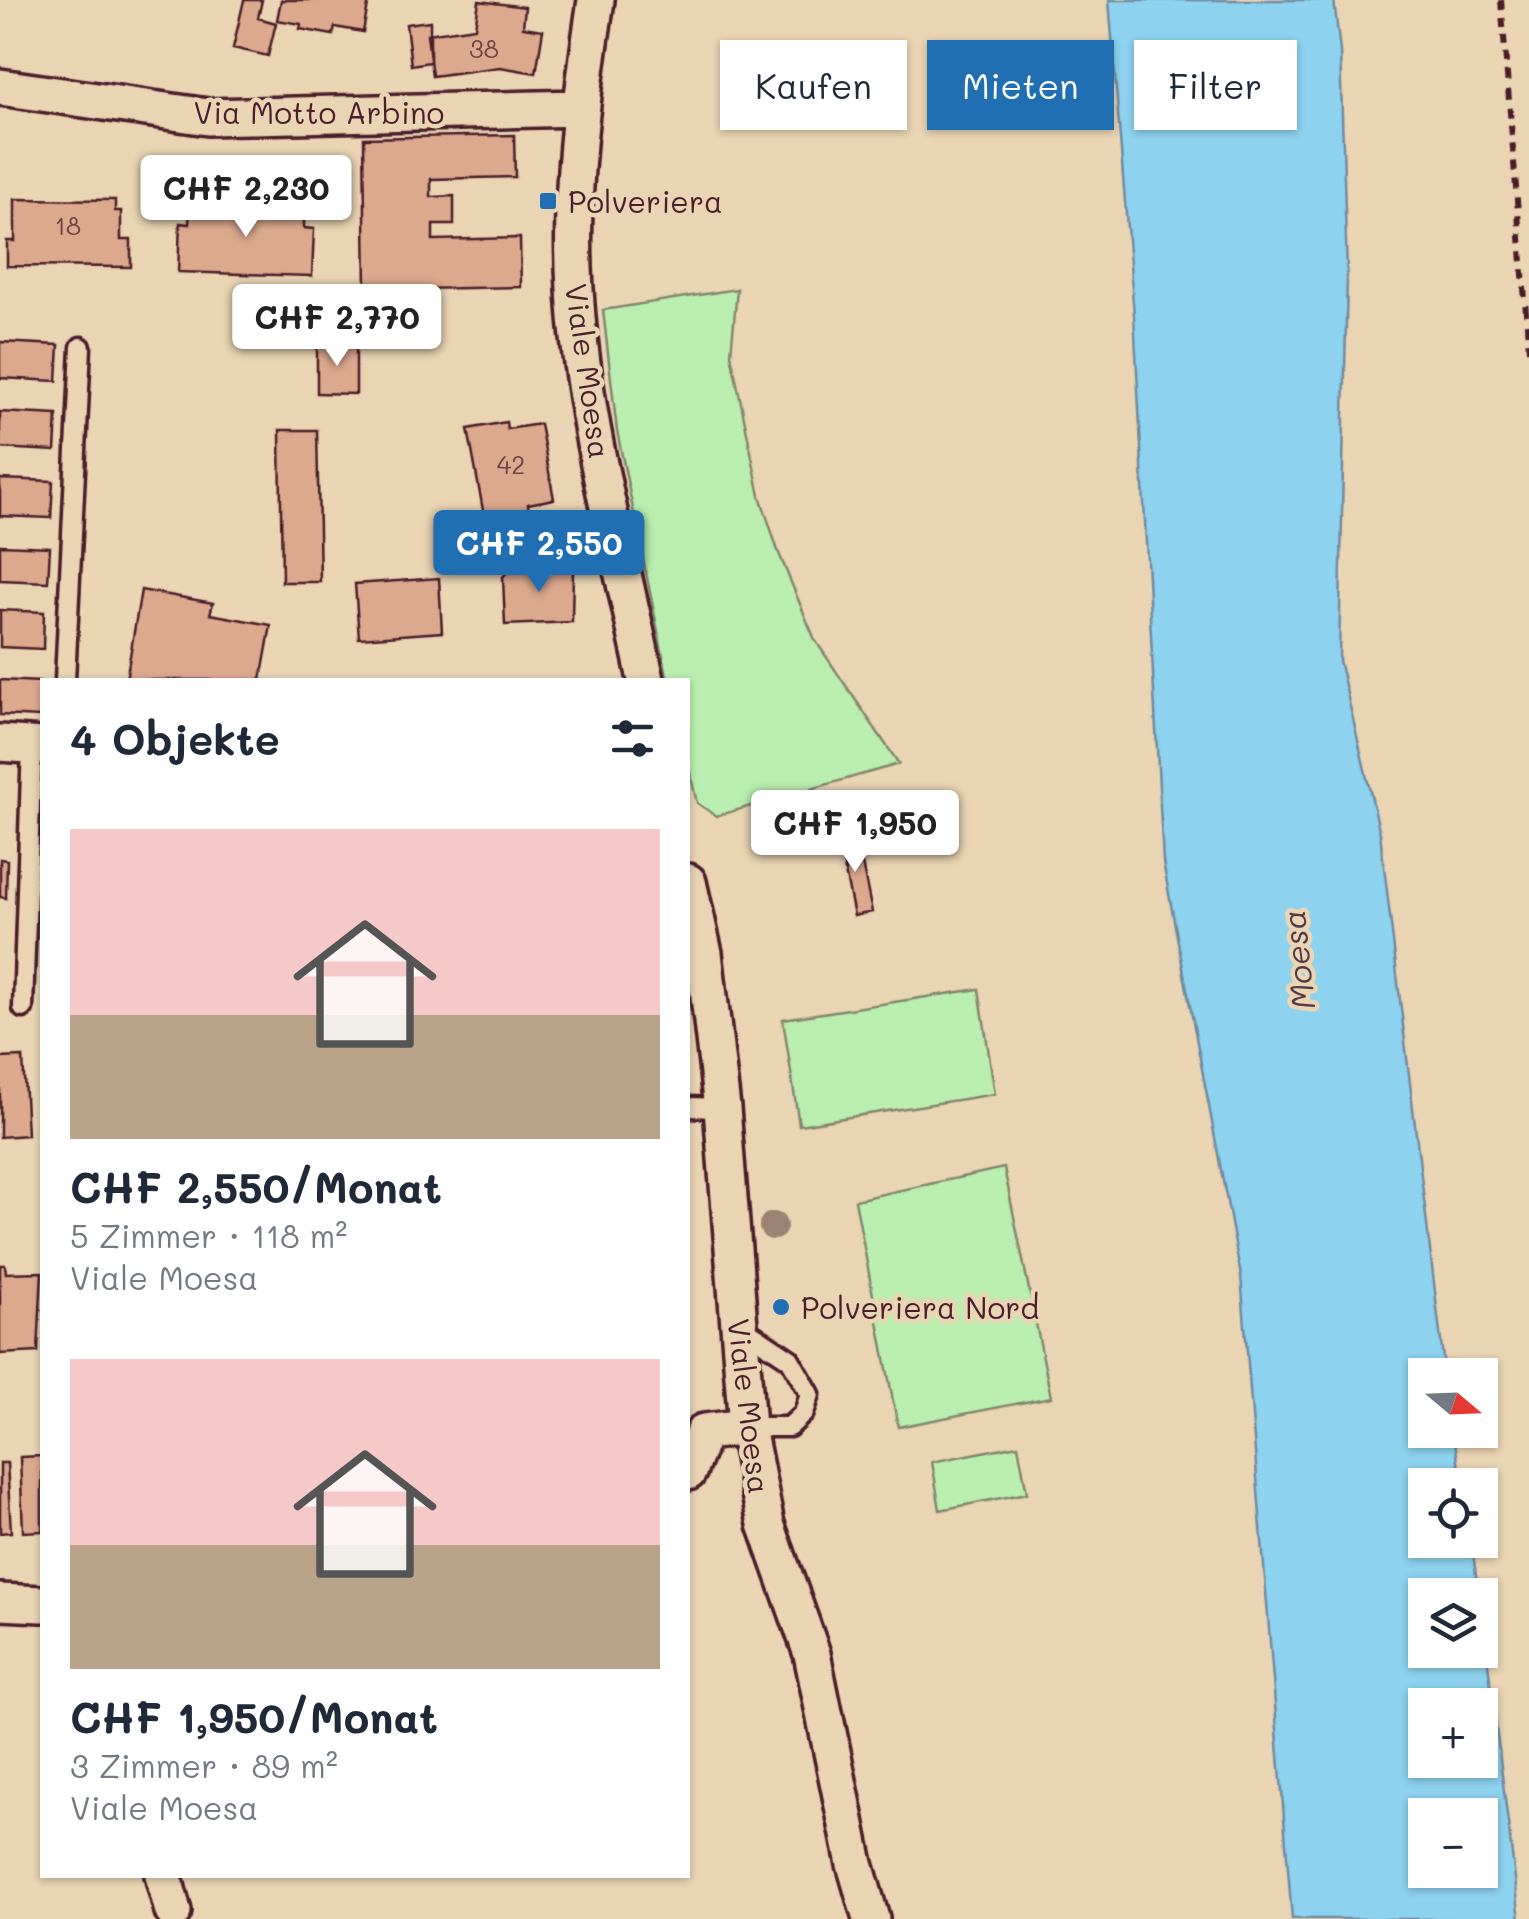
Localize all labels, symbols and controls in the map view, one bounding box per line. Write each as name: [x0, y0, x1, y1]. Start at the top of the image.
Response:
house number: 38: [469, 32, 499, 64]
chip: Kaufen: [720, 40, 907, 130]
chip: Mieten: [927, 40, 1114, 130]
chip: Filter: [1134, 40, 1297, 130]
street label: Via Motto Arbino: [194, 92, 444, 132]
pin: CHF 2,230: [132, 155, 360, 240]
text: CHF 2,230: [163, 166, 329, 208]
place label: Polveriera: [568, 181, 723, 221]
marker: Polveriera: [537, 190, 559, 212]
house number: 18: [55, 209, 81, 241]
street label: Viale Moesa: [557, 281, 621, 461]
pin: CHF 2,770: [223, 284, 451, 369]
text: CHF 2,770: [254, 295, 420, 337]
house number: 42: [497, 448, 525, 480]
pin: CHF 2,550: [425, 510, 653, 595]
text: CHF 2,550: [455, 521, 623, 563]
text: 4 Objekte: [70, 711, 280, 766]
icon: filters: [605, 711, 660, 766]
pin: CHF 1,950: [741, 790, 969, 875]
text: CHF 1,950: [773, 801, 937, 843]
icon: home: [275, 894, 455, 1074]
water label: Moesa: [1271, 908, 1323, 1012]
text: CHF 2,550/Monat: [70, 1159, 442, 1214]
text: 5 Zimmer · 118 m²: [70, 1214, 347, 1256]
text: Viale Moesa: [70, 1256, 258, 1298]
place label: Polveriera Nord: [801, 1287, 1039, 1327]
marker: Polveriera Nord: [770, 1296, 792, 1318]
street label: Viale Moesa: [719, 1316, 781, 1496]
north arrow: [1408, 1358, 1498, 1448]
map controls: [1408, 1358, 1498, 1888]
icon: home: [275, 1424, 455, 1604]
button: locate: [1408, 1468, 1498, 1558]
button: layers: [1408, 1578, 1498, 1668]
button: +: [1408, 1688, 1498, 1778]
text: CHF 1,950/Monat: [70, 1689, 438, 1744]
text: 3 Zimmer · 89 m²: [70, 1744, 338, 1786]
text: Viale Moesa: [70, 1786, 258, 1828]
button: −: [1408, 1798, 1498, 1888]

